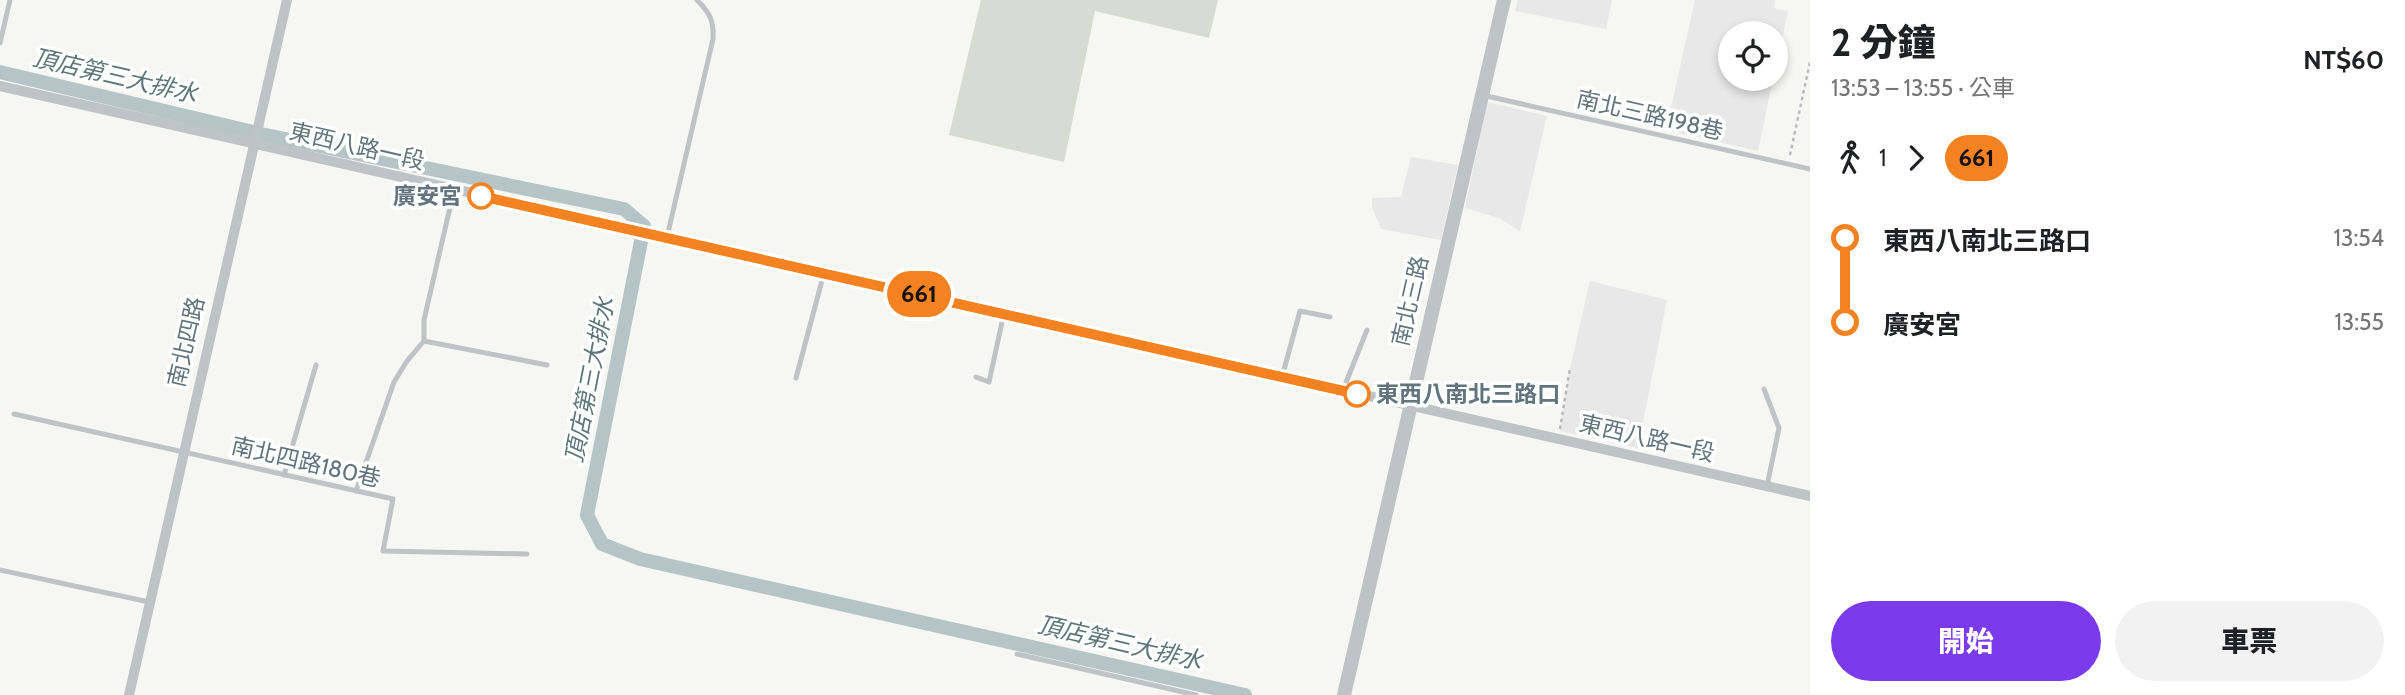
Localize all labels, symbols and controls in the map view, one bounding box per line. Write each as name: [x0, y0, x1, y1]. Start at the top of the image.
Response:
text: 2 分鐘: [1831, 19, 1936, 66]
map controls: [1718, 21, 1788, 91]
button: locate: [1718, 21, 1788, 91]
water label: 頂店第三大排水: [30, 42, 201, 109]
text: NT$60: [2303, 44, 2384, 76]
text: 13:53 – 13:55 · 公車: [1831, 74, 2015, 102]
street label: 南北三路198巷: [1574, 85, 1726, 145]
street label: 東西八路一段: [287, 117, 427, 175]
icon: walk: [1831, 139, 1869, 177]
icon: forward: [1897, 139, 1935, 177]
text: 661: [1959, 143, 1994, 172]
text: 1: [1879, 144, 1887, 172]
place label: 廣安宮: [393, 182, 462, 210]
marker: 廣安宮: [468, 183, 494, 209]
text: 13:54: [2334, 224, 2384, 252]
text: 東西八南北三路口: [1883, 225, 2091, 257]
street label: 南北三路: [1386, 253, 1434, 349]
line badge: 661: [879, 271, 959, 317]
text: 661: [901, 279, 937, 308]
street label: 南北四路: [162, 294, 210, 390]
water label: 頂店第三大排水: [559, 294, 620, 465]
text: 13:55: [2334, 308, 2384, 336]
text: 廣安宮: [1883, 309, 1961, 341]
place label: 東西八南北三路口: [1376, 380, 1560, 408]
marker: 東西八南北三路口: [1344, 381, 1370, 407]
street label: 東西八路一段: [1577, 409, 1717, 467]
street label: 南北四路180巷: [229, 431, 383, 493]
button: 開始: [1831, 601, 2101, 681]
button: 車票: [2115, 601, 2384, 681]
water label: 頂店第三大排水: [1035, 609, 1206, 676]

